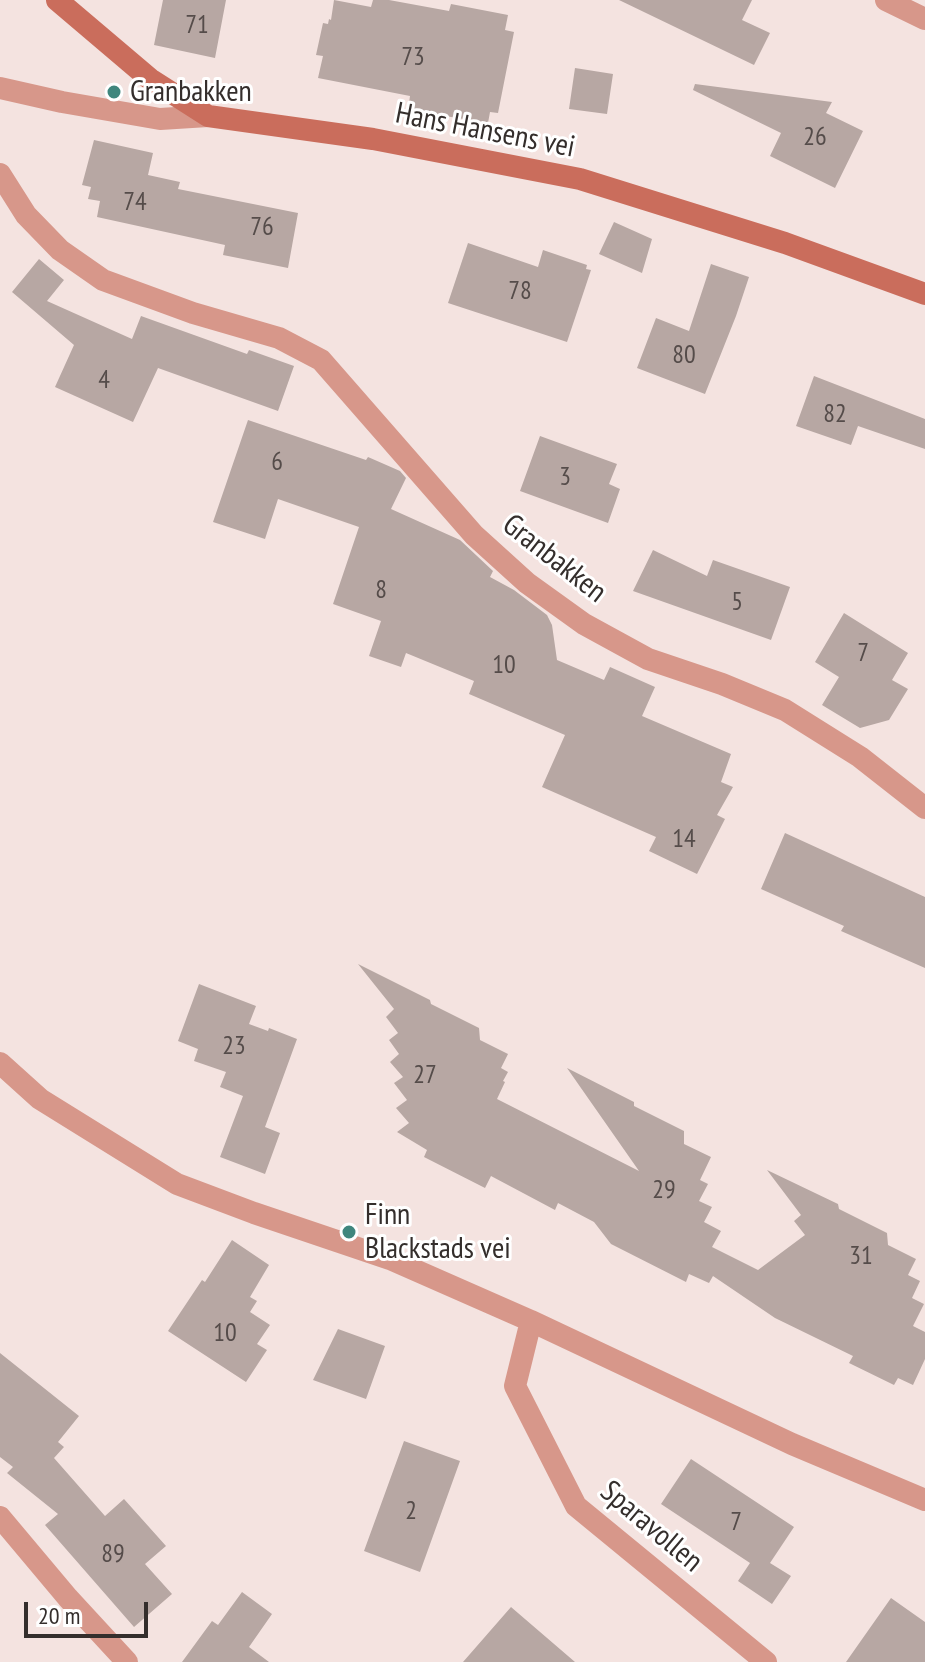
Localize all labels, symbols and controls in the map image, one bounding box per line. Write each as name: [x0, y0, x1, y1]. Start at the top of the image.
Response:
house number: 71: [185, 10, 209, 42]
house number: 73: [401, 42, 425, 74]
place label: Granbakken: [130, 74, 252, 110]
marker: Granbakken: [105, 83, 123, 101]
street label: Hans Hansens vei: [392, 96, 578, 166]
house number: 26: [803, 122, 827, 154]
house number: 74: [123, 187, 147, 219]
house number: 76: [250, 212, 274, 244]
house number: 78: [508, 276, 532, 308]
house number: 80: [672, 340, 696, 372]
house number: 4: [98, 365, 110, 397]
house number: 82: [823, 399, 847, 431]
house number: 6: [271, 447, 283, 479]
house number: 3: [559, 462, 571, 494]
street label: Granbakken: [495, 507, 613, 611]
house number: 8: [375, 575, 387, 607]
house number: 5: [731, 587, 743, 619]
house number: 7: [857, 638, 869, 670]
house number: 10: [492, 650, 516, 682]
house number: 14: [672, 824, 696, 856]
house number: 23: [222, 1031, 246, 1063]
house number: 27: [413, 1060, 437, 1092]
house number: 29: [652, 1175, 676, 1207]
place label: Finn Blackstads vei: [365, 1197, 511, 1268]
marker: Finn Blackstads vei: [340, 1223, 358, 1241]
house number: 31: [849, 1241, 873, 1273]
house number: 10: [213, 1318, 237, 1350]
street label: Sparavollen: [593, 1474, 709, 1580]
house number: 2: [405, 1496, 417, 1528]
house number: 7: [730, 1507, 742, 1539]
house number: 89: [101, 1539, 125, 1571]
scale bar: [28, 1586, 152, 1636]
text: 20 m: [38, 1600, 80, 1631]

